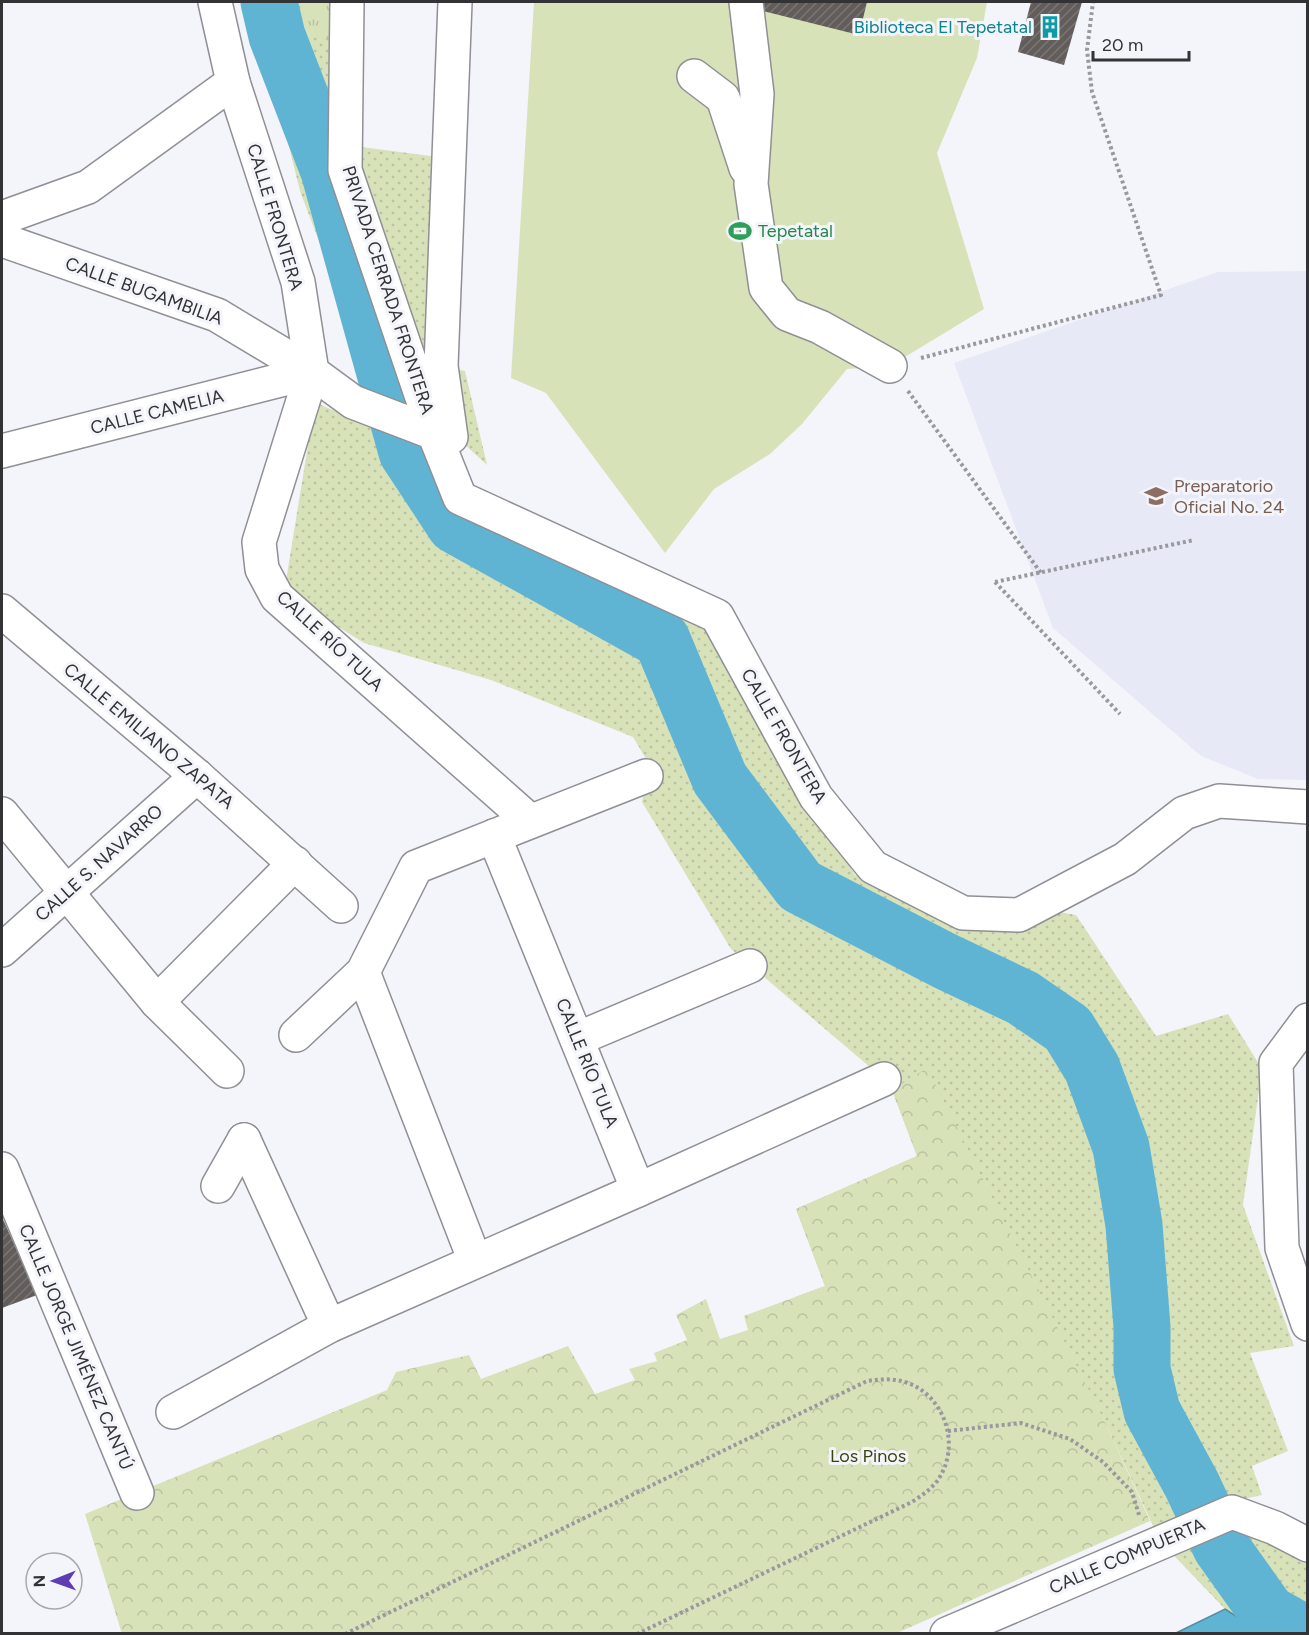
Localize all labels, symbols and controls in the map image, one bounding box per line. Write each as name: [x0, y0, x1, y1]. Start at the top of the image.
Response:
building icon: Biblioteca El Tepetatal: [1037, 14, 1063, 40]
place label: Biblioteca El Tepetatal: [854, 16, 1032, 38]
scale bar: [1093, 24, 1189, 62]
text: 20 m: [1102, 34, 1143, 56]
street label: CALLE FRONTERA: [242, 141, 308, 293]
street label: PRIVADA CERRADA FRONTERA: [337, 163, 439, 417]
sports icon: Tepetatal: [727, 218, 753, 244]
place label: Tepetatal: [758, 220, 833, 242]
street label: CALLE BUGAMBILIA: [62, 252, 226, 330]
street label: CALLE CAMELIA: [88, 385, 226, 439]
place label: Preparatorio Oficial No. 24: [1174, 475, 1284, 518]
school or university icon: Preparatorio Oficial No. 24: [1143, 483, 1169, 509]
street label: CALLE RÍO TULA: [272, 586, 388, 696]
street label: CALLE EMILIANO ZAPATA: [59, 658, 239, 814]
street label: CALLE FRONTERA: [736, 665, 832, 807]
street label: CALLE S. NAVARRO: [31, 800, 167, 926]
street label: CALLE RÍO TULA: [551, 995, 623, 1131]
street label: CALLE JORGE JIMÉNEZ CANTÚ: [14, 1221, 138, 1473]
park label: Los Pinos: [830, 1445, 906, 1467]
street label: CALLE COMPUERTA: [1046, 1513, 1208, 1599]
north arrow: [24, 1551, 84, 1611]
text: N: [30, 1575, 49, 1588]

